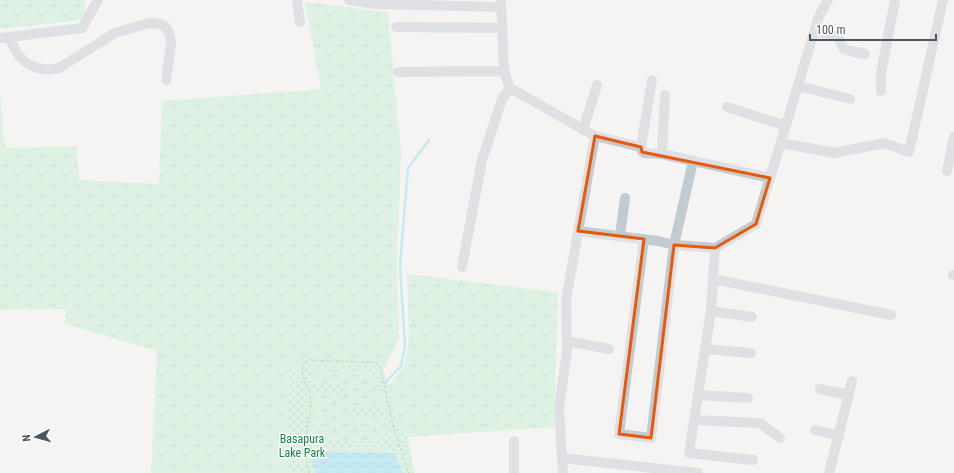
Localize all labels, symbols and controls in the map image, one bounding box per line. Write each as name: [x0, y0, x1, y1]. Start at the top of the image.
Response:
scale bar: [810, 16, 936, 42]
text: 100 m: [816, 23, 846, 37]
north arrow: [16, 417, 56, 457]
park label: Basapura Lake Park: [279, 432, 326, 460]
text: N: [20, 434, 33, 442]

